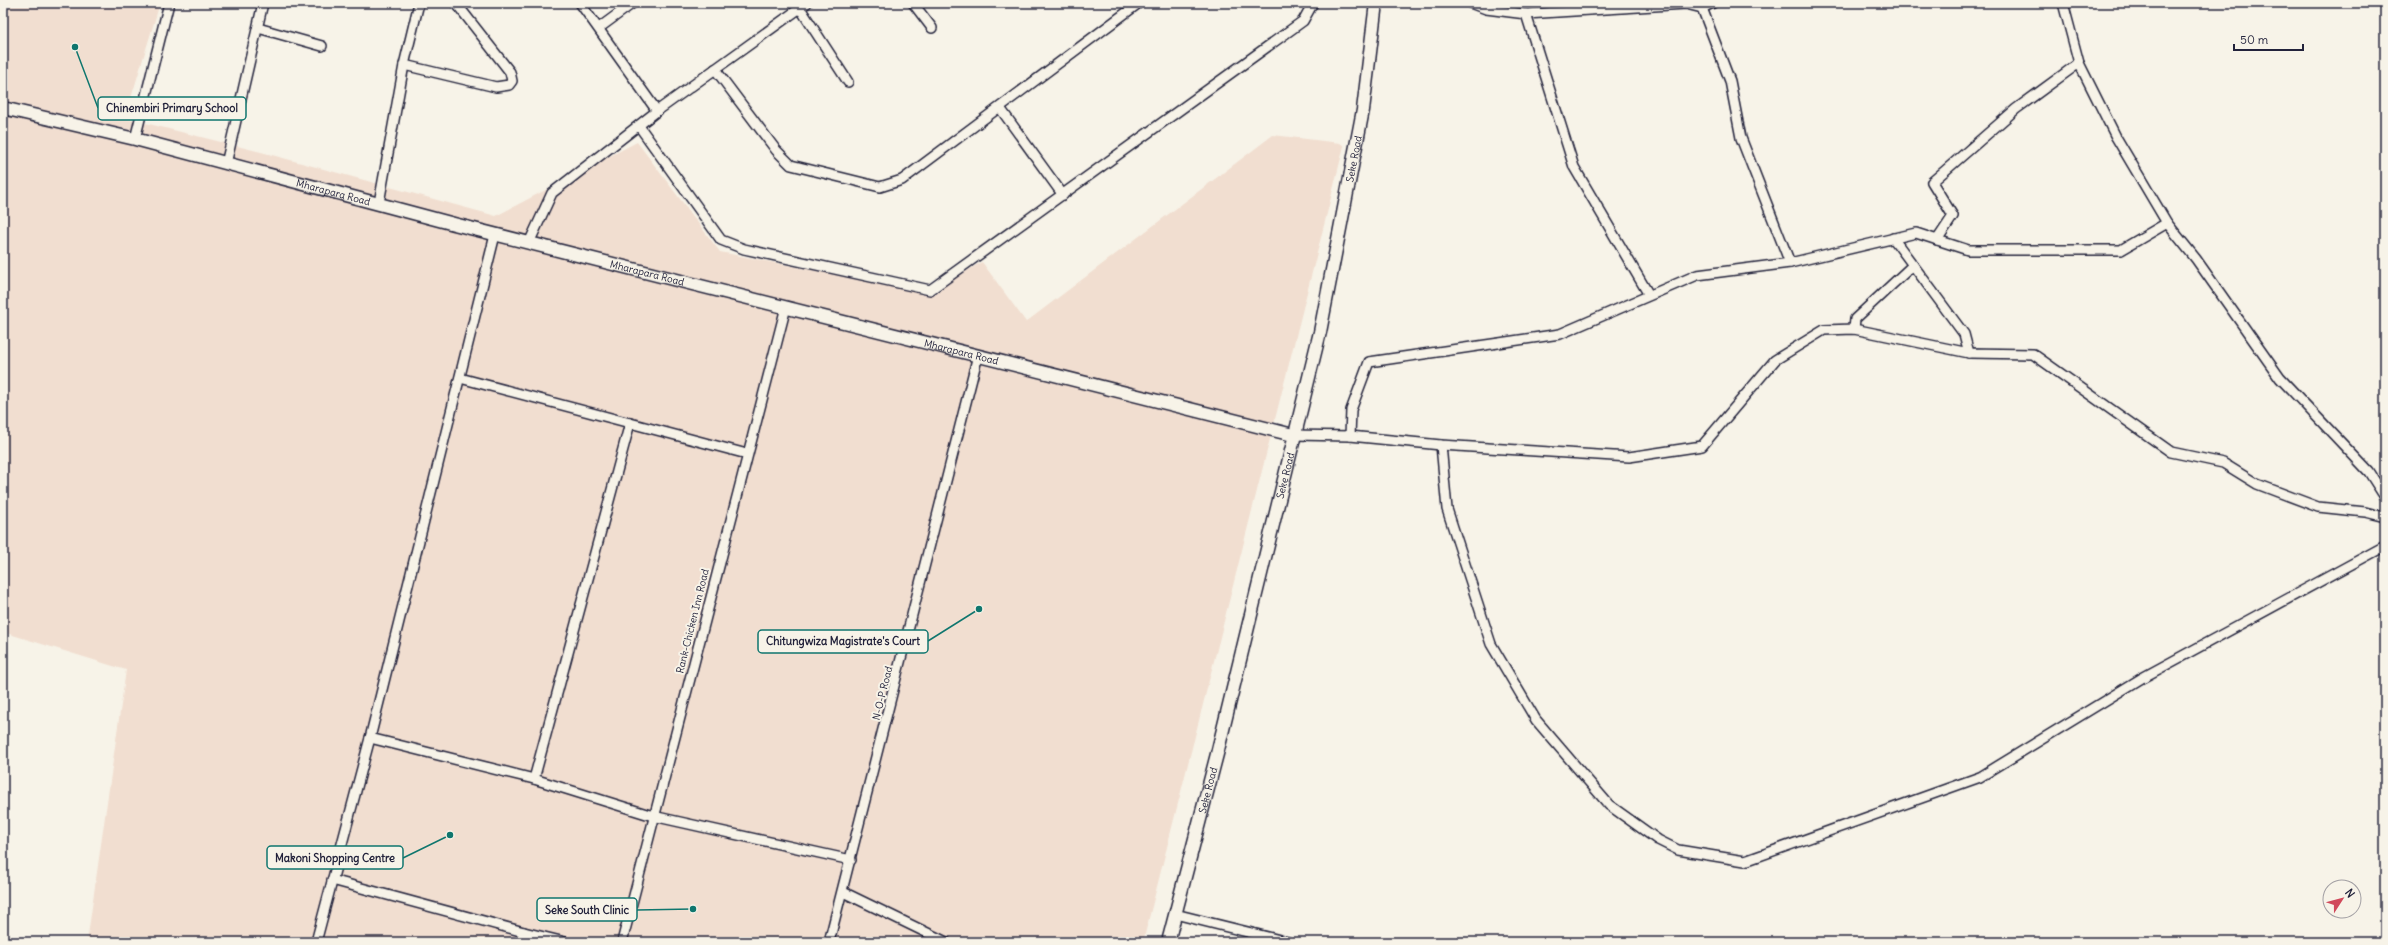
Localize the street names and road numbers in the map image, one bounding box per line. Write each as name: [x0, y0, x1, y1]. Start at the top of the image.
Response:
street label: Seke Road: [1343, 134, 1365, 183]
street label: Mharapara Road: [295, 176, 372, 208]
street label: Mharapara Road: [609, 257, 686, 289]
street label: Mharapara Road: [923, 337, 1000, 368]
street label: Seke Road: [1274, 451, 1297, 500]
street label: Rank-Chicken Inn Road: [673, 568, 712, 675]
street label: N-O-P Road: [870, 665, 895, 721]
street label: Seke Road: [1196, 766, 1220, 815]

